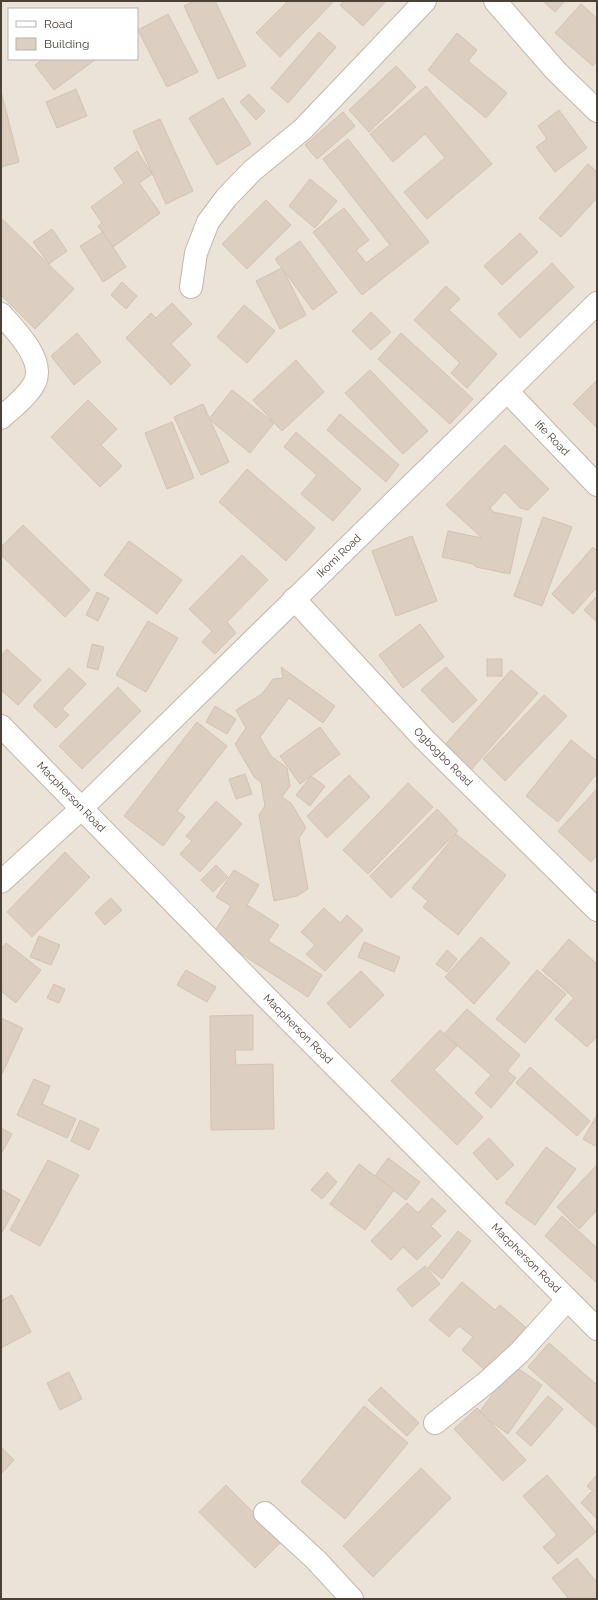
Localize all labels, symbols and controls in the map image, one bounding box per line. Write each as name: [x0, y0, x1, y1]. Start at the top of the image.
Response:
legend: [8, 8, 138, 60]
text: Road: [44, 17, 73, 31]
text: Building: [44, 37, 90, 51]
street label: Ifie Road: [532, 418, 572, 458]
street label: Ikomi Road: [314, 532, 364, 580]
street label: Ogbogbo Road: [411, 725, 475, 789]
street label: Macpherson Road: [34, 759, 108, 835]
street label: Macpherson Road: [261, 992, 335, 1066]
street label: Macpherson Road: [489, 1221, 563, 1295]

